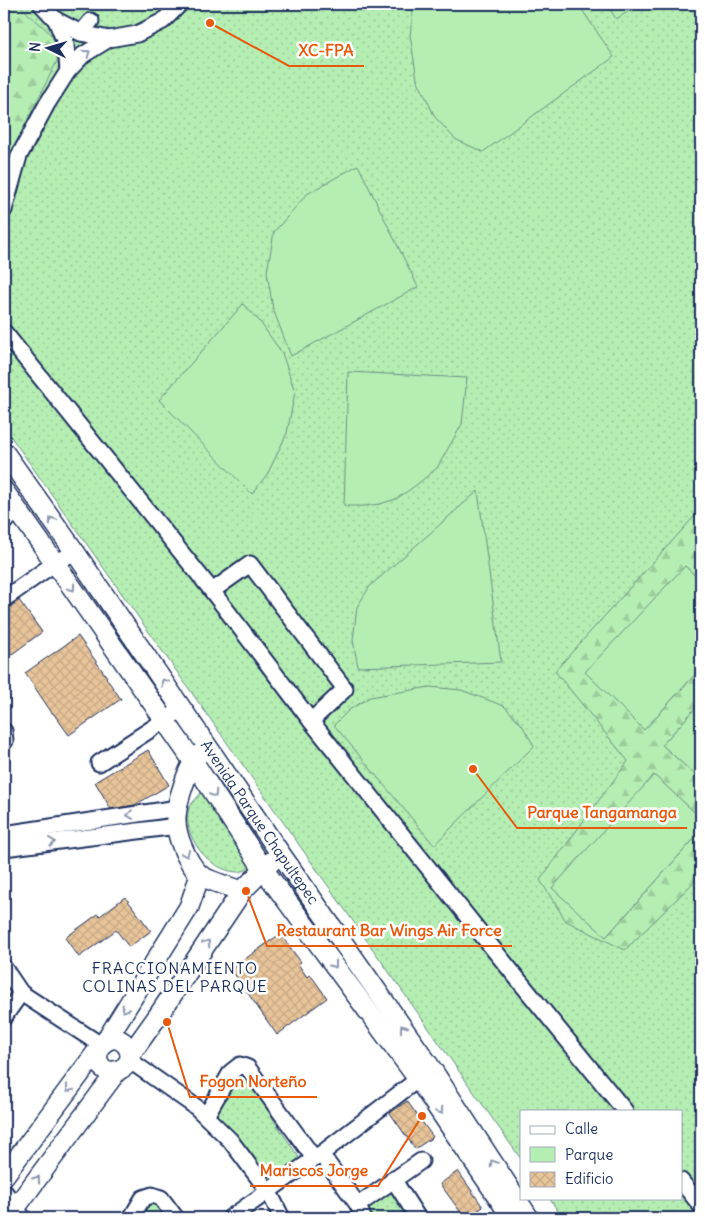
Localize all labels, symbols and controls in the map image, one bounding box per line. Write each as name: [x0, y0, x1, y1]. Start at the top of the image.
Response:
north arrow: [22, 22, 72, 72]
callout: XC-FPA: [289, 35, 364, 66]
text: XC-FPA: [299, 40, 353, 60]
text: N: [26, 41, 44, 52]
one-way arrow: [81, 50, 91, 59]
one-way arrow: [49, 516, 58, 526]
one-way arrow: [66, 582, 75, 592]
one-way arrow: [161, 679, 170, 688]
street label: Avenida Parque Chapultepec: [197, 736, 323, 908]
one-way arrow: [208, 788, 217, 798]
callout: Parque Tangamanga: [517, 797, 687, 828]
text: Parque Tangamanga: [527, 802, 677, 823]
one-way arrow: [126, 810, 134, 820]
one-way arrow: [48, 837, 56, 848]
one-way arrow: [180, 849, 190, 858]
callout: Restaurant Bar Wings Air Force: [267, 915, 512, 946]
text: Restaurant Bar Wings Air Force: [276, 920, 502, 941]
one-way arrow: [201, 939, 210, 948]
district label: FRACCIONAMIENTO COLINAS DEL PARQUE: [82, 958, 268, 996]
one-way arrow: [328, 960, 337, 969]
one-way arrow: [122, 1003, 132, 1012]
one-way arrow: [400, 1024, 409, 1033]
callout: Fogon Norteño: [190, 1066, 317, 1097]
text: Fogon Norteño: [200, 1071, 306, 1092]
one-way arrow: [66, 1083, 75, 1093]
one-way arrow: [433, 1106, 443, 1115]
legend: [520, 1110, 682, 1200]
text: Calle: [565, 1119, 598, 1138]
text: Parque: [565, 1145, 613, 1164]
callout: Mariscos Jorge: [250, 1155, 378, 1186]
one-way arrow: [490, 1159, 499, 1168]
text: Mariscos Jorge: [260, 1160, 369, 1181]
text: Edificio: [565, 1169, 613, 1188]
one-way arrow: [31, 1175, 40, 1185]

